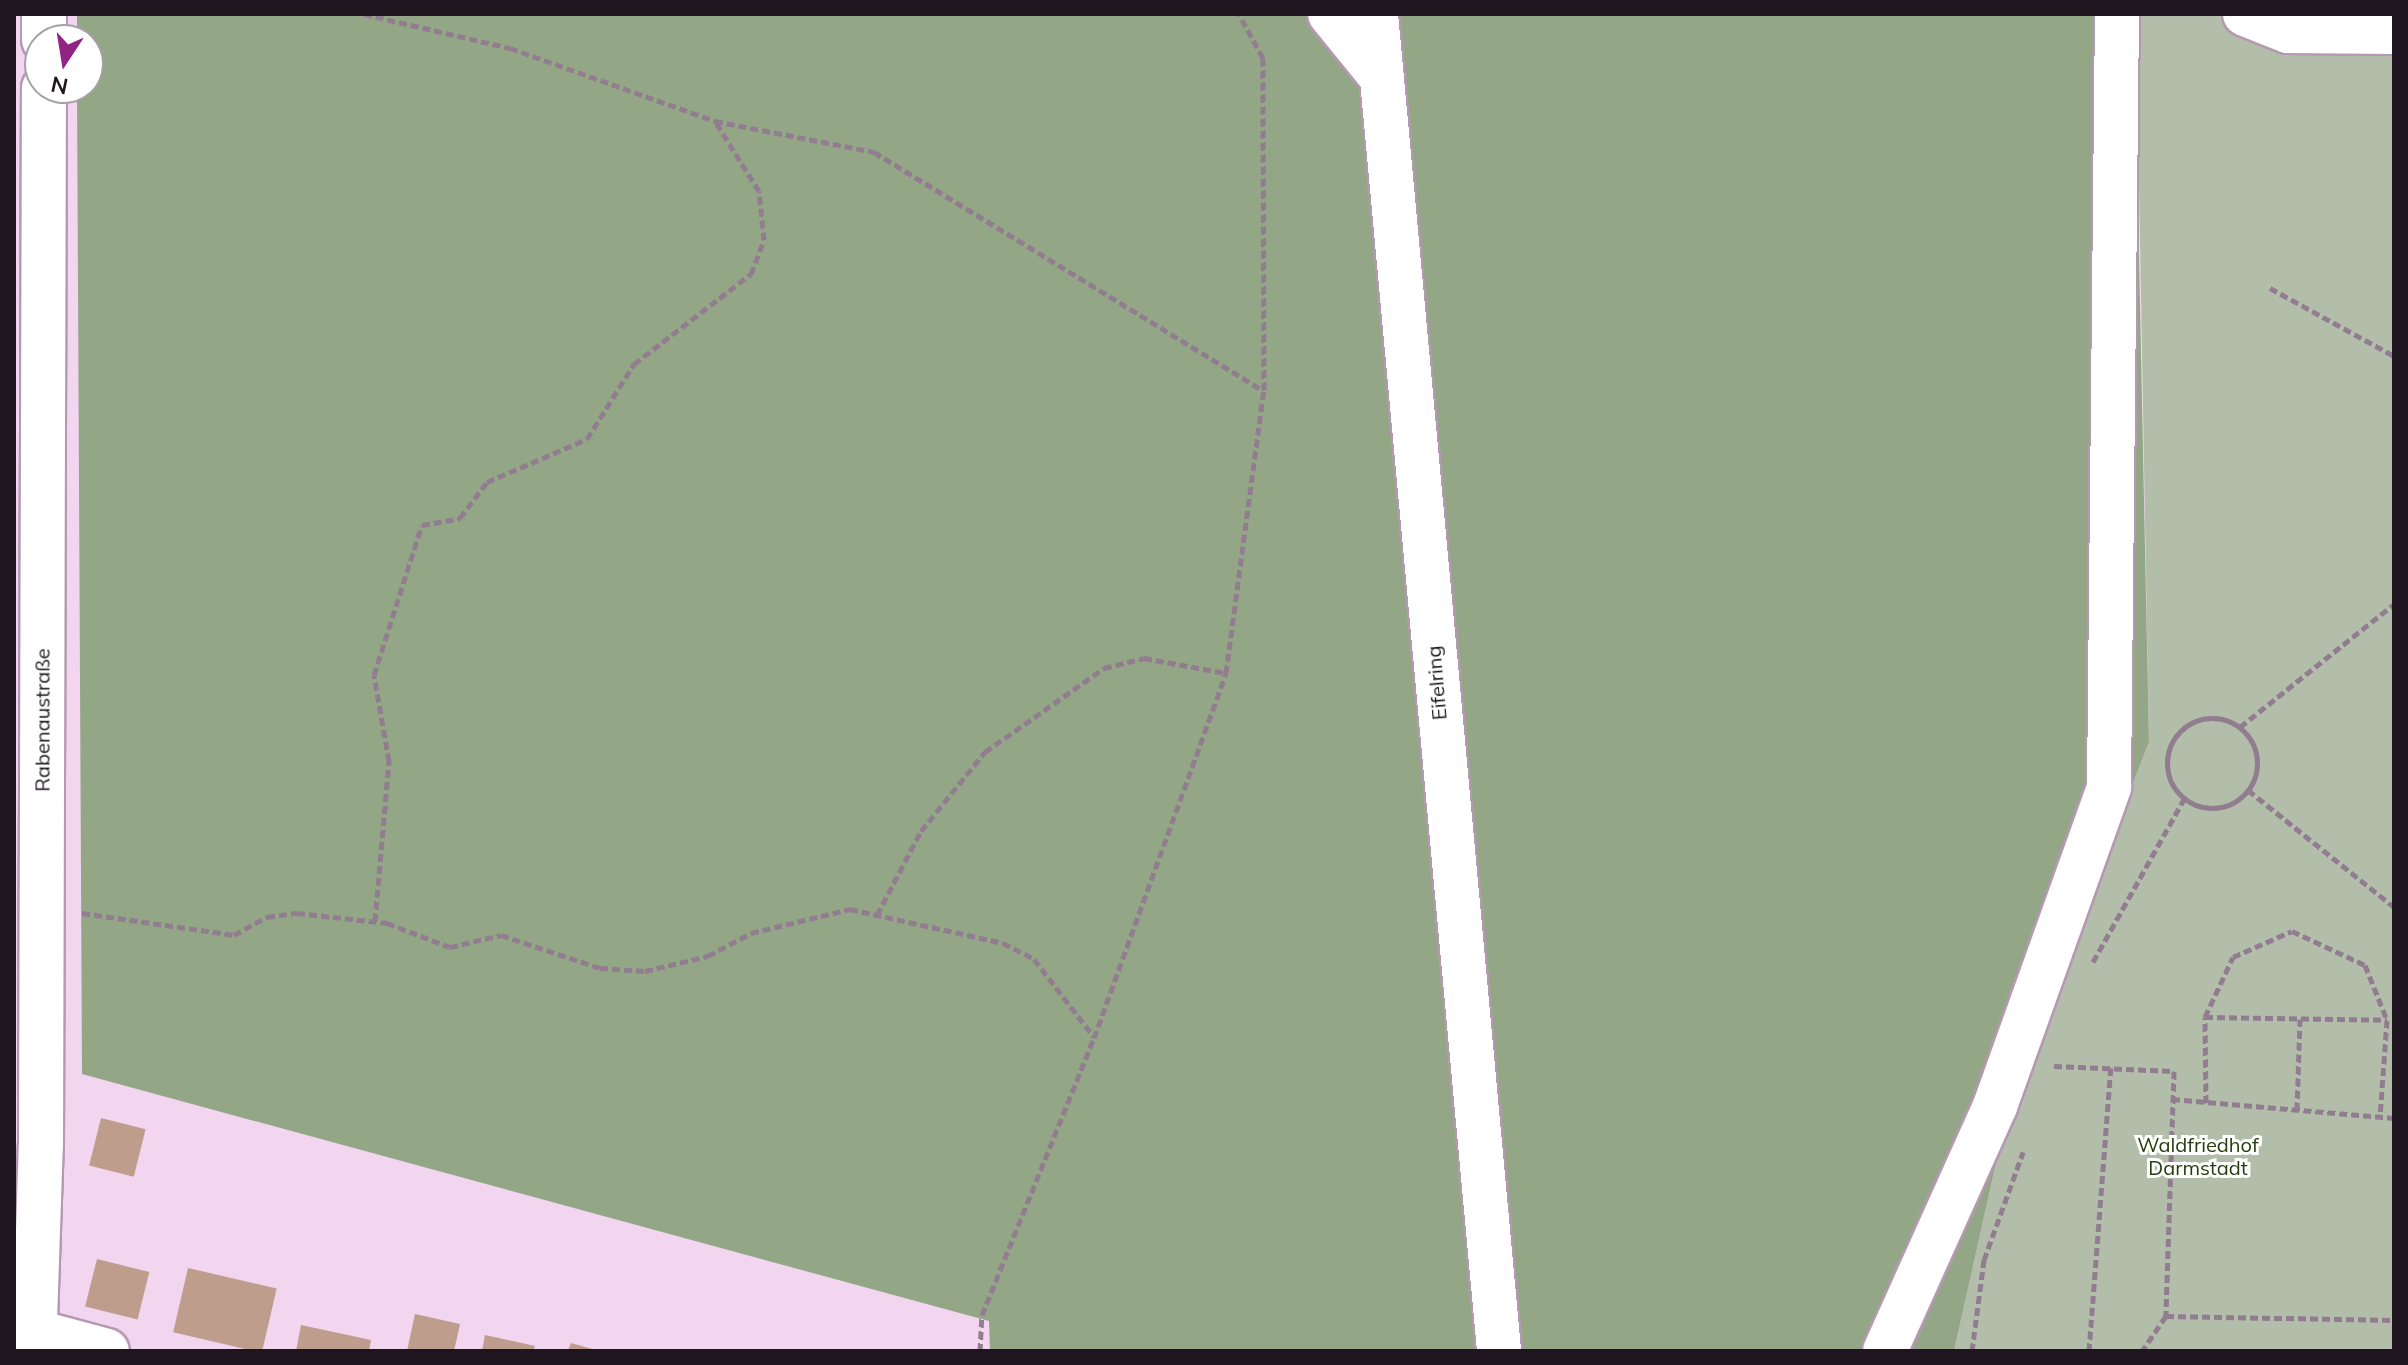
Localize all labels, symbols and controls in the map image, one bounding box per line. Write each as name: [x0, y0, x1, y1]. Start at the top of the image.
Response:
north arrow: [24, 24, 104, 104]
text: N: [48, 70, 70, 101]
street label: Eifelring: [1421, 645, 1451, 721]
street label: Rabenaustraße: [30, 648, 54, 792]
park label: Waldfriedhof Darmstadt: [2137, 1132, 2259, 1179]

